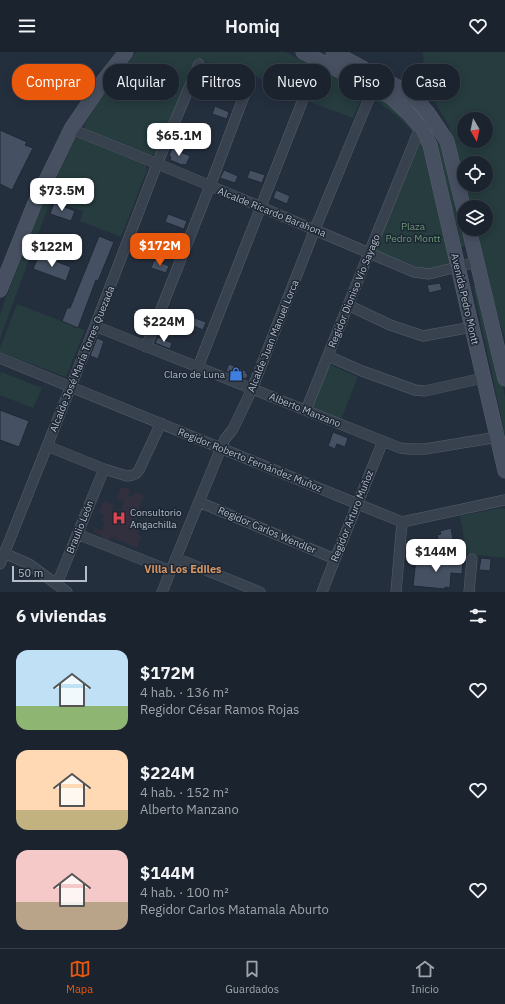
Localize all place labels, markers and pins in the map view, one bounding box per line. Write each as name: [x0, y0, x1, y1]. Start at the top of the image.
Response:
pin: $65.1M: [146, 123, 212, 157]
pin: $73.5M: [29, 178, 95, 212]
pin: $172M: [132, 233, 188, 267]
pin: $122M: [24, 234, 80, 268]
pin: $224M: [136, 309, 192, 343]
shop icon: Claro de Luna: [228, 366, 244, 382]
place label: Claro de Luna: [164, 368, 226, 381]
place label: Consultorio Angachilla: [130, 506, 182, 531]
hospital icon: Consultorio Angachilla: [111, 510, 127, 526]
pin: $144M: [408, 539, 464, 573]

